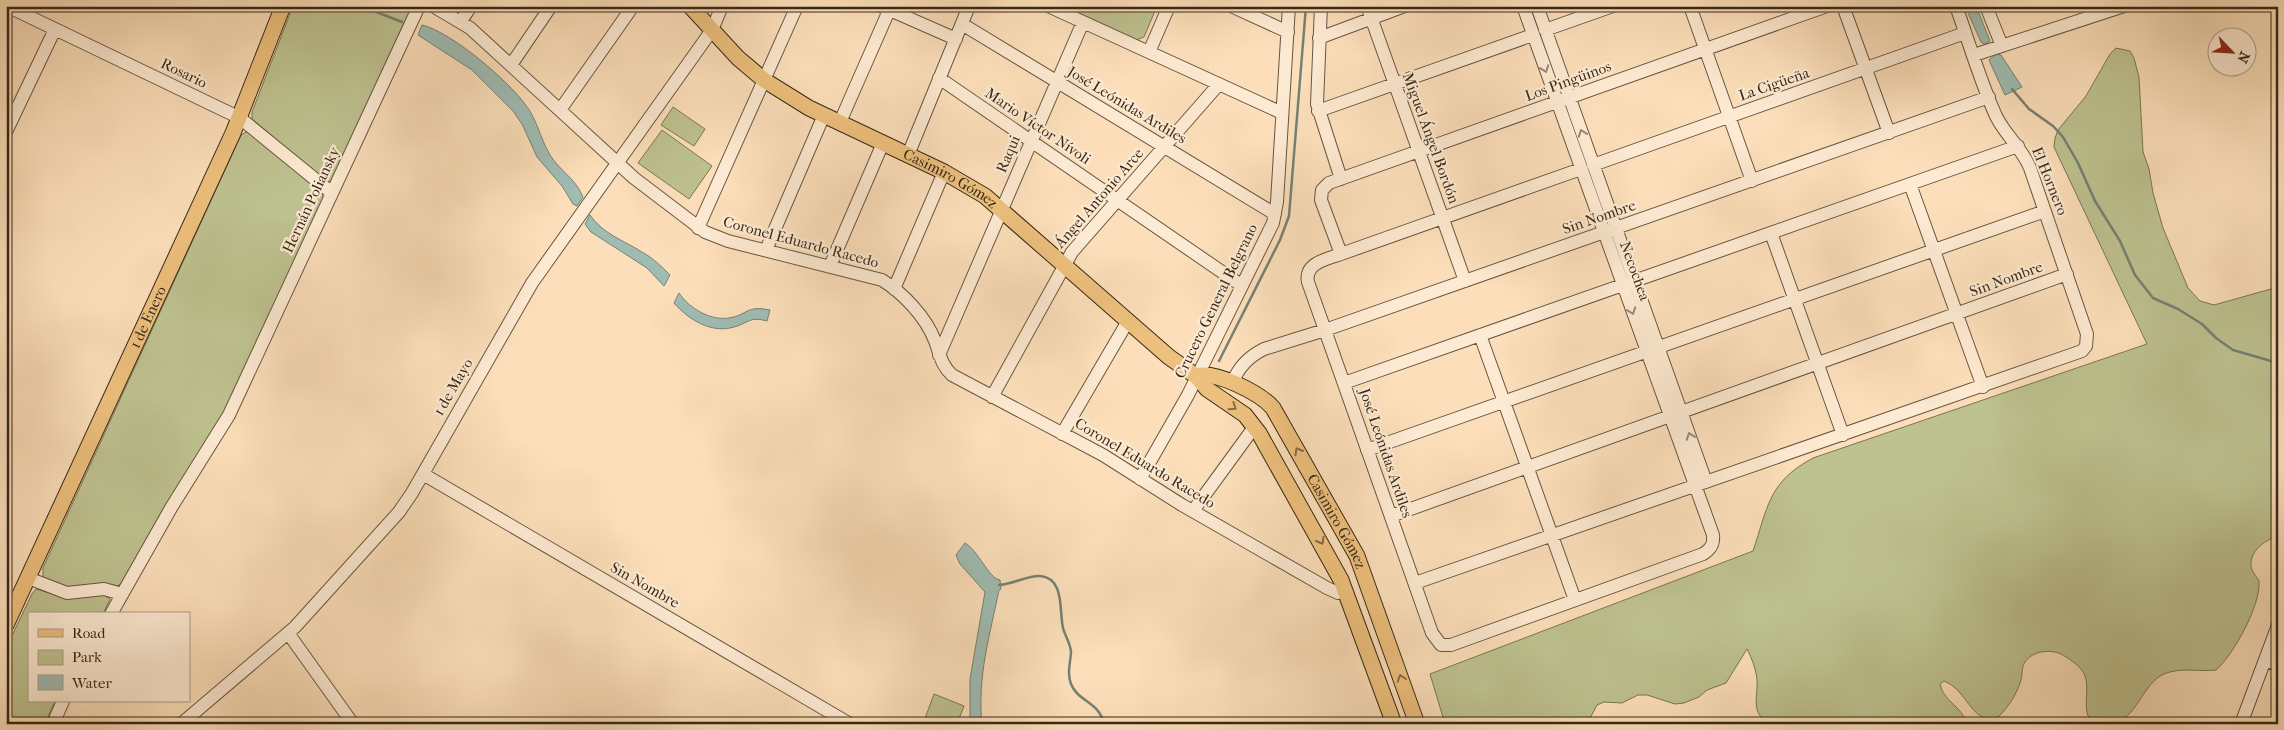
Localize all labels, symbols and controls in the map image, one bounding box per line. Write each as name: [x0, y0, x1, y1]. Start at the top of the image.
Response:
north arrow: [2206, 28, 2256, 78]
text: N: [2233, 49, 2253, 66]
street label: Rosario: [158, 54, 210, 92]
street label: Los Pingüinos: [1522, 57, 1614, 105]
street label: José Leónidas Ardiles: [1063, 62, 1190, 148]
street label: La Cigüeña: [1736, 63, 1813, 104]
one-way arrow: [1539, 64, 1549, 72]
street label: Miguel Ángel Bordón: [1399, 70, 1463, 206]
street label: Mario Víctor Nívoli: [982, 84, 1095, 168]
one-way arrow: [1578, 129, 1588, 138]
street label: Raqui: [992, 132, 1024, 175]
street label: Hernán Poliansky: [279, 143, 344, 256]
street label: Ángel Antonio Arce: [1050, 144, 1148, 252]
street label: El Hornero: [2028, 144, 2072, 218]
street label: Casimiro Gómez: [900, 145, 1002, 212]
street label: Sin Nombre: [1560, 196, 1639, 238]
street label: Coronel Eduardo Racedo: [721, 213, 881, 272]
street label: Crucero General Belgrano: [1171, 220, 1261, 381]
street label: Necochea: [1616, 239, 1654, 304]
street label: Sin Nombre: [1967, 257, 2046, 301]
street label: 1 de Enero: [126, 283, 170, 351]
one-way arrow: [1626, 307, 1636, 315]
street label: 1 de Mayo: [429, 355, 477, 419]
street label: José Leónidas Ardiles: [1355, 385, 1417, 520]
one-way arrow: [1228, 400, 1237, 410]
street label: Coronel Eduardo Racedo: [1072, 414, 1219, 512]
one-way arrow: [1686, 433, 1696, 441]
one-way arrow: [1294, 448, 1304, 457]
street label: Casimiro Gómez: [1303, 471, 1370, 571]
one-way arrow: [1315, 536, 1325, 545]
street label: Sin Nombre: [607, 558, 683, 612]
legend: [28, 612, 190, 702]
text: Road: [72, 624, 106, 642]
text: Park: [72, 648, 102, 666]
text: Water: [71, 674, 112, 692]
one-way arrow: [1397, 674, 1407, 683]

